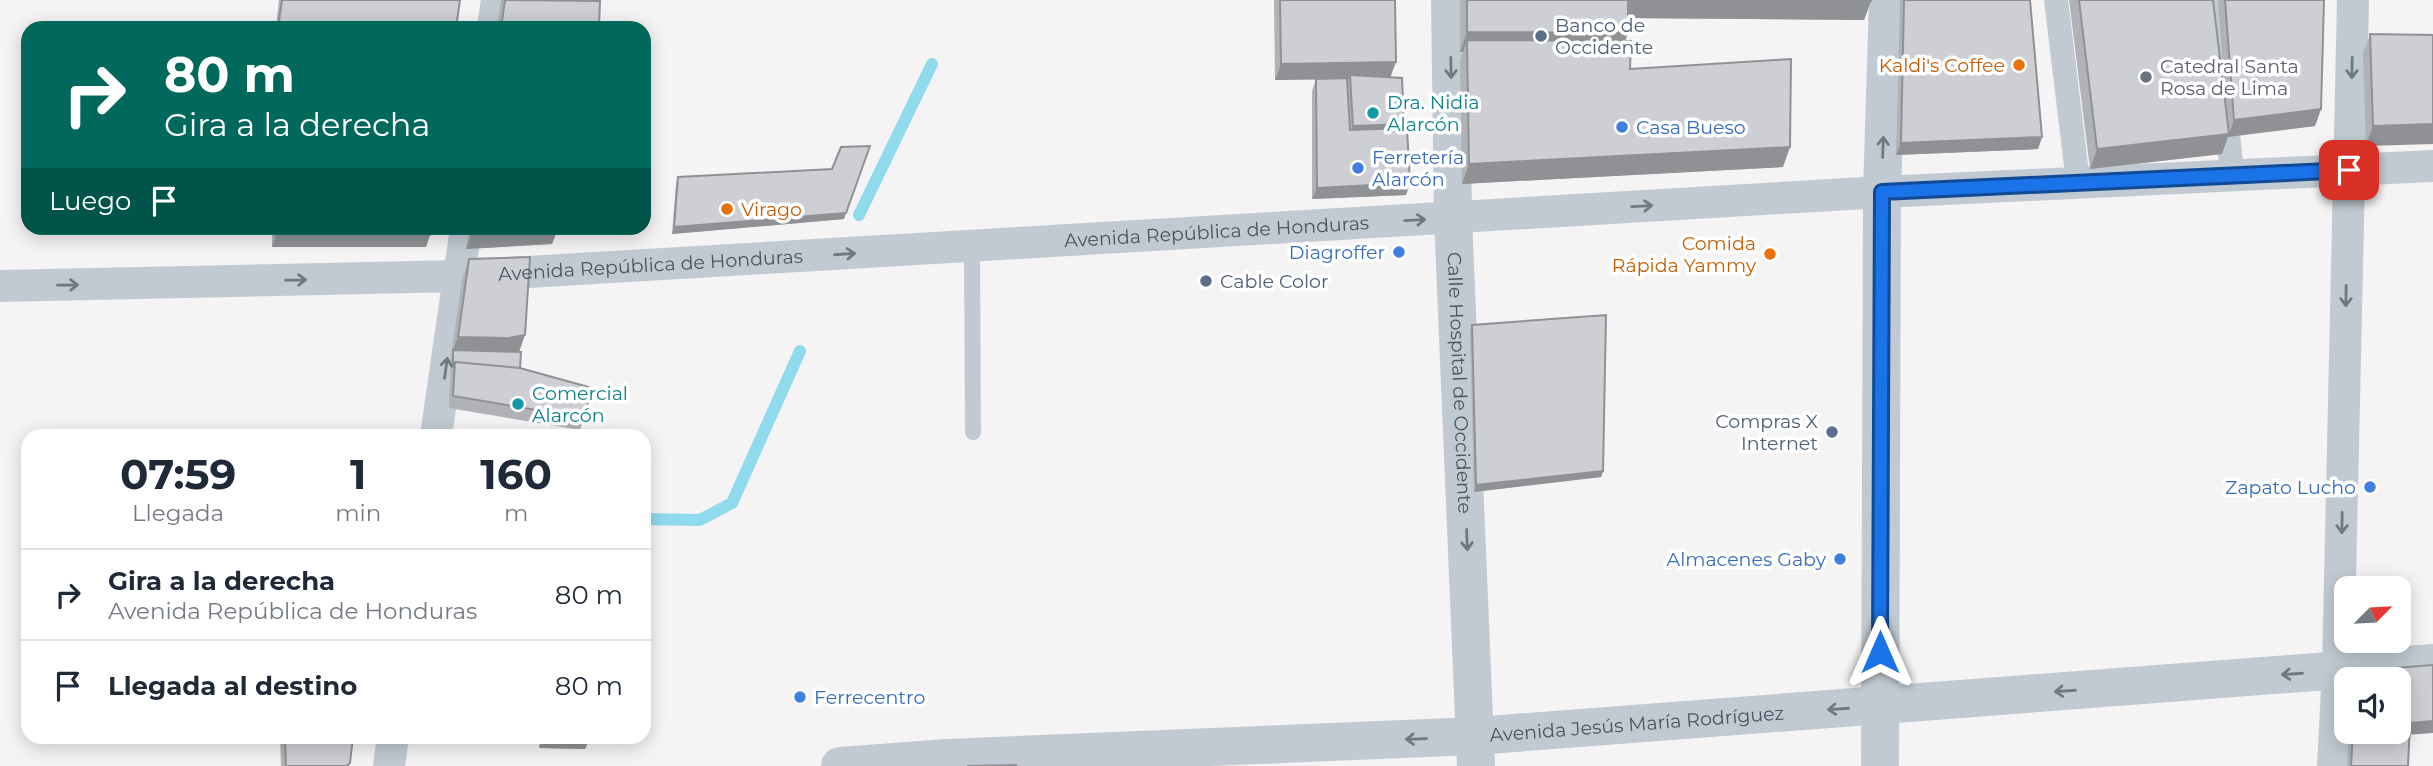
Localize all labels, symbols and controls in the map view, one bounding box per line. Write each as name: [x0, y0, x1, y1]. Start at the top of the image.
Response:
place label: Banco de Occidente: [1555, 14, 1653, 59]
marker: Banco de Occidente: [1533, 28, 1549, 44]
text: 80 m: [164, 45, 295, 104]
icon: right: [49, 49, 140, 140]
place label: Kaldi's Coffee: [1879, 54, 2005, 77]
place label: Catedral Santa Rosa de Lima: [2160, 55, 2299, 100]
one-way arrow: [1444, 56, 1457, 79]
one-way arrow: [2345, 56, 2358, 79]
marker: Kaldi's Coffee: [2011, 57, 2027, 73]
marker: Catedral Santa Rosa de Lima: [2138, 69, 2154, 85]
place label: Dra. Nidia Alarcón: [1387, 91, 1480, 136]
text: Gira a la derecha: [164, 105, 430, 144]
marker: Dra. Nidia Alarcón: [1365, 105, 1381, 121]
place label: Casa Bueso: [1636, 116, 1746, 139]
marker: Casa Bueso: [1614, 119, 1630, 135]
one-way arrow: [1877, 136, 1890, 159]
pin: [2319, 140, 2379, 200]
place label: Ferretería Alarcón: [1372, 146, 1464, 191]
icon: arrive: [2330, 151, 2368, 189]
marker: Ferretería Alarcón: [1350, 160, 1366, 176]
icon: arrive: [145, 182, 183, 220]
text: Luego: [49, 185, 131, 217]
place label: Virago: [741, 198, 802, 221]
one-way arrow: [1630, 199, 1653, 212]
marker: Virago: [719, 201, 735, 217]
street label: Avenida República de Honduras: [1064, 211, 1370, 252]
one-way arrow: [1403, 213, 1426, 226]
place label: Comida Rápida Yammy: [1612, 232, 1757, 277]
place label: Diagroffer: [1289, 241, 1385, 264]
marker: Diagroffer: [1391, 244, 1407, 260]
street label: Avenida República de Honduras: [498, 245, 804, 286]
marker: Comida Rápida Yammy: [1762, 246, 1778, 262]
one-way arrow: [833, 248, 856, 261]
street label: Calle Hospital de Occidente: [1442, 251, 1476, 514]
place label: Cable Color: [1220, 270, 1329, 293]
one-way arrow: [284, 273, 307, 287]
marker: Cable Color: [1198, 273, 1214, 289]
one-way arrow: [56, 278, 79, 291]
one-way arrow: [2340, 284, 2353, 307]
one-way arrow: [440, 357, 453, 380]
place label: Comercial Alarcón: [532, 382, 628, 427]
marker: Comercial Alarcón: [510, 396, 526, 412]
place label: Compras X Internet: [1715, 410, 1819, 455]
marker: Compras X Internet: [1824, 424, 1840, 440]
text: 07:59: [120, 448, 236, 500]
text: 1: [350, 448, 367, 500]
text: 160: [480, 448, 552, 500]
place label: Zapato Lucho: [2225, 476, 2356, 499]
marker: Zapato Lucho: [2362, 479, 2378, 495]
text: Llegada: [132, 499, 224, 527]
text: min: [335, 499, 381, 527]
text: m: [504, 499, 528, 527]
one-way arrow: [2335, 511, 2348, 534]
one-way arrow: [1460, 529, 1473, 552]
place label: Almacenes Gaby: [1667, 548, 1827, 571]
marker: Almacenes Gaby: [1832, 551, 1848, 567]
text: Gira a la derecha: [108, 565, 335, 597]
icon: right: [49, 576, 87, 614]
north arrow: [2334, 576, 2412, 653]
map controls: [2334, 576, 2411, 744]
text: 80 m: [555, 579, 623, 611]
text: Avenida República de Honduras: [108, 597, 477, 625]
position arrow: [1843, 615, 1917, 689]
icon: arrive: [49, 667, 87, 705]
button: sound: [2334, 667, 2411, 744]
one-way arrow: [2281, 668, 2303, 681]
text: Llegada al destino: [108, 670, 357, 702]
text: 80 m: [555, 670, 623, 702]
one-way arrow: [2054, 685, 2077, 698]
place label: Ferrecentro: [814, 686, 925, 709]
marker: Ferrecentro: [792, 689, 808, 705]
street label: Avenida Jesús María Rodríguez: [1489, 701, 1785, 747]
one-way arrow: [1827, 703, 1850, 716]
one-way arrow: [1404, 732, 1427, 745]

